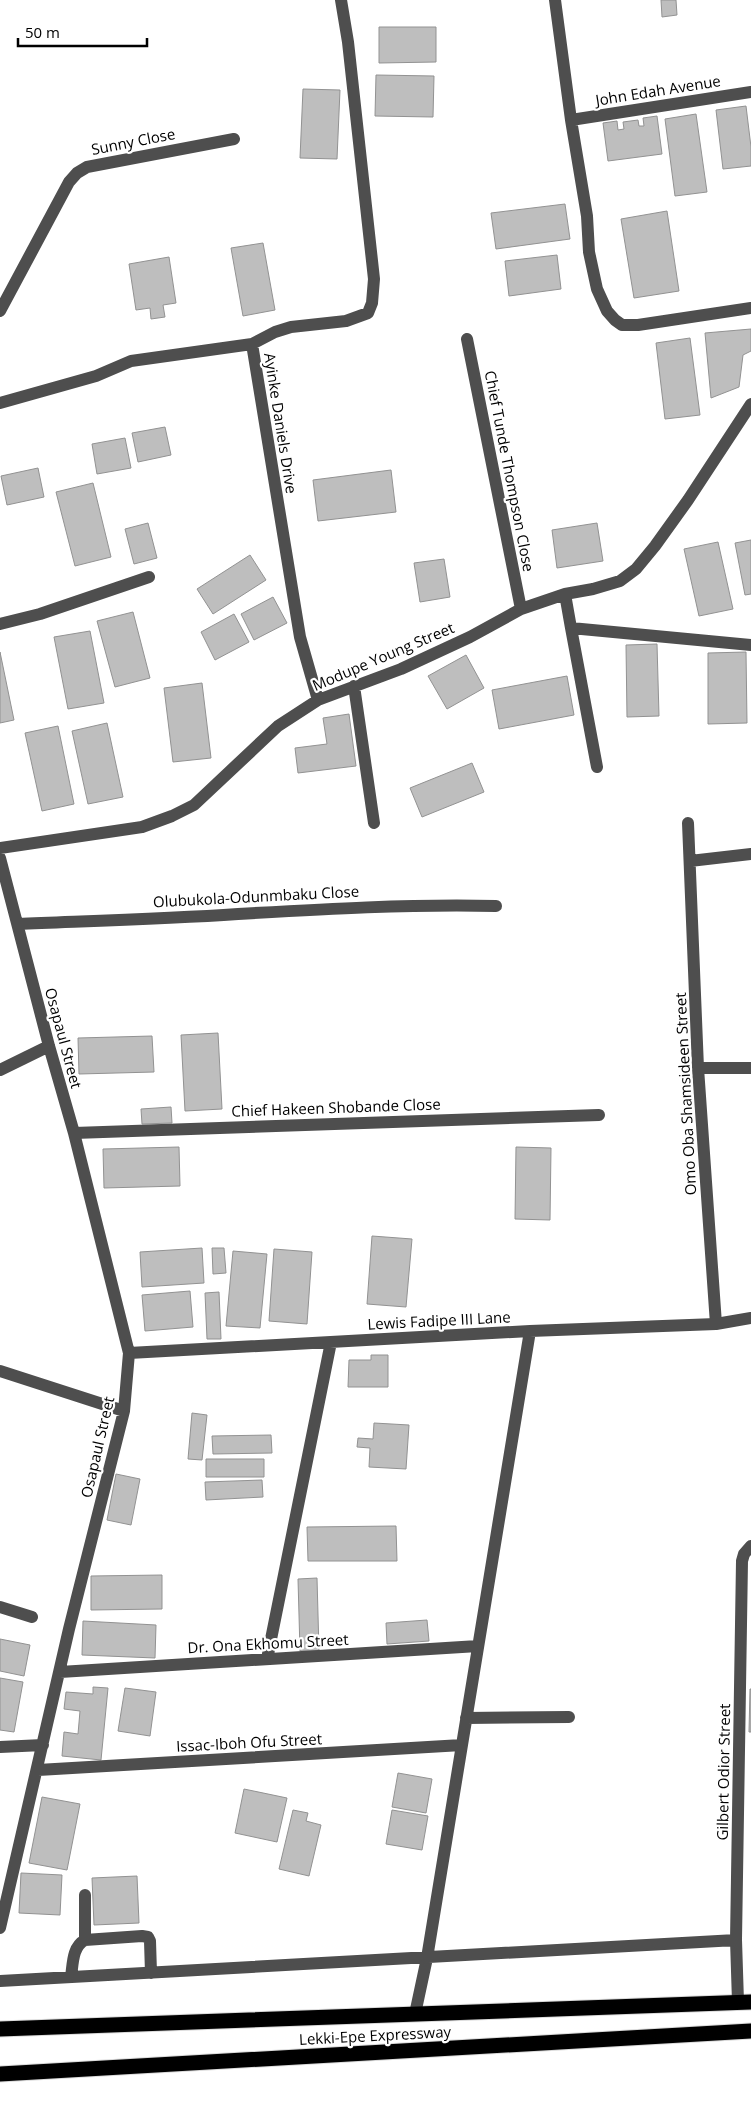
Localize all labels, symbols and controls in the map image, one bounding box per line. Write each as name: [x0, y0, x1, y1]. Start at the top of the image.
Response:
scale bar: [18, 15, 146, 47]
text: 50 m: [25, 22, 60, 42]
street label: John Edah Avenue: [592, 70, 722, 110]
street label: Sunny Close: [89, 123, 177, 159]
street label: Ayinke Daniels Drive: [260, 351, 302, 495]
street label: Chief Tunde Thompson Close: [481, 369, 539, 573]
street label: Modupe Young Street: [309, 617, 457, 695]
street label: Olubukola-Odunmbaku Close: [152, 881, 360, 911]
street label: Osapaul Street: [41, 985, 87, 1091]
street label: Omo Oba Shamsideen Street: [670, 992, 700, 1196]
street label: Chief Hakeen Shobande Close: [231, 1093, 441, 1121]
street label: Lewis Fadipe III Lane: [367, 1306, 511, 1334]
street label: Osapaul Street: [76, 1394, 118, 1500]
street label: Dr. Ona Ekhomu Street: [187, 1629, 349, 1657]
street label: Gilbert Odior Street: [712, 1703, 734, 1841]
street label: Issac-Iboh Ofu Street: [176, 1728, 322, 1756]
street label: Lekki-Epe Expressway: [299, 2021, 452, 2049]

